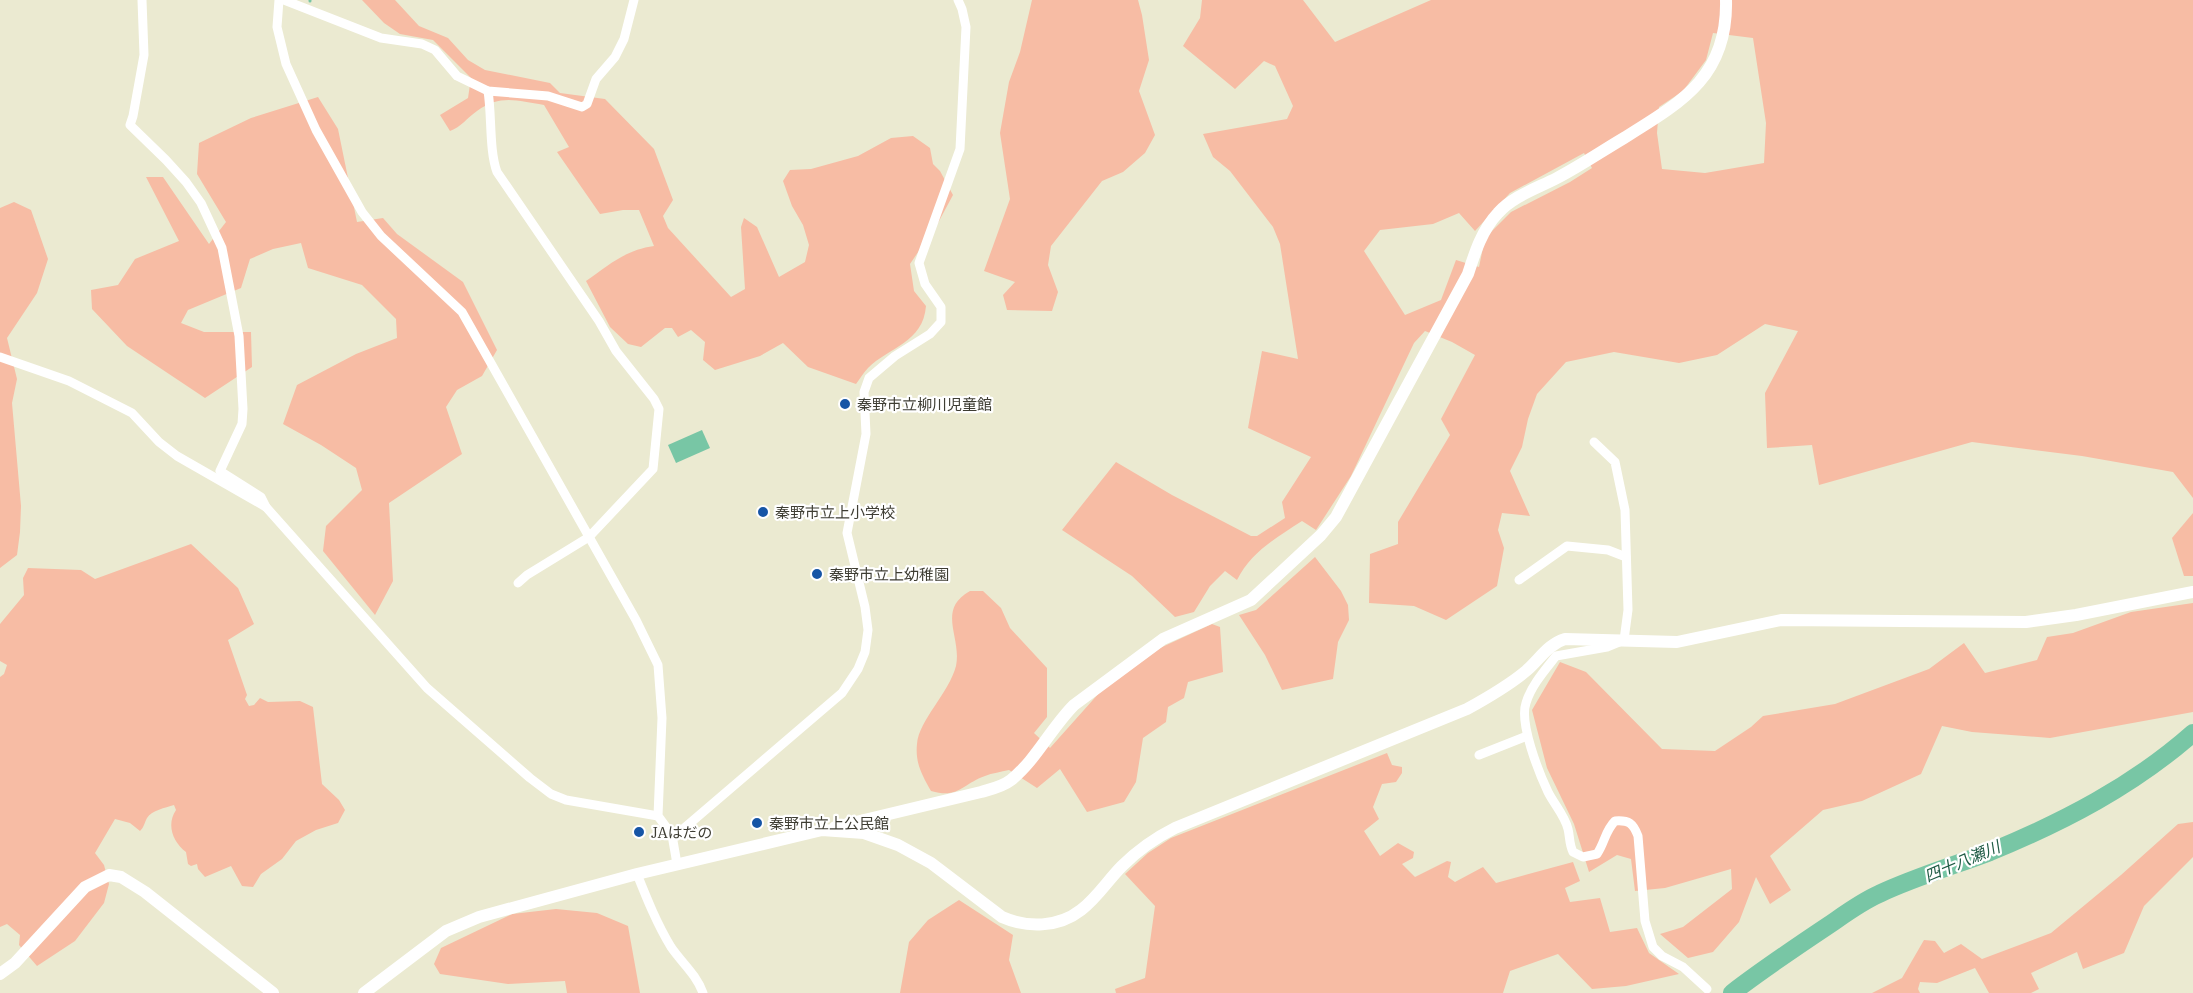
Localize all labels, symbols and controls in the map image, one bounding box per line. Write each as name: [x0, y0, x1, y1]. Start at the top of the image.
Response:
place label: 秦野市立柳川児童館: [857, 395, 992, 414]
marker: 秦野市立柳川児童館: [838, 397, 852, 411]
place label: 秦野市立上小学校: [775, 503, 895, 522]
marker: 秦野市立上小学校: [756, 505, 770, 519]
place label: 秦野市立上幼稚園: [829, 565, 949, 584]
marker: 秦野市立上幼稚園: [810, 567, 824, 581]
place label: 秦野市立上公民館: [769, 814, 889, 833]
marker: 秦野市立上公民館: [750, 816, 764, 830]
place label: JAはだの: [651, 823, 712, 842]
marker: JAはだの: [632, 825, 646, 839]
water label: 四十八瀬川: [1921, 835, 2005, 886]

